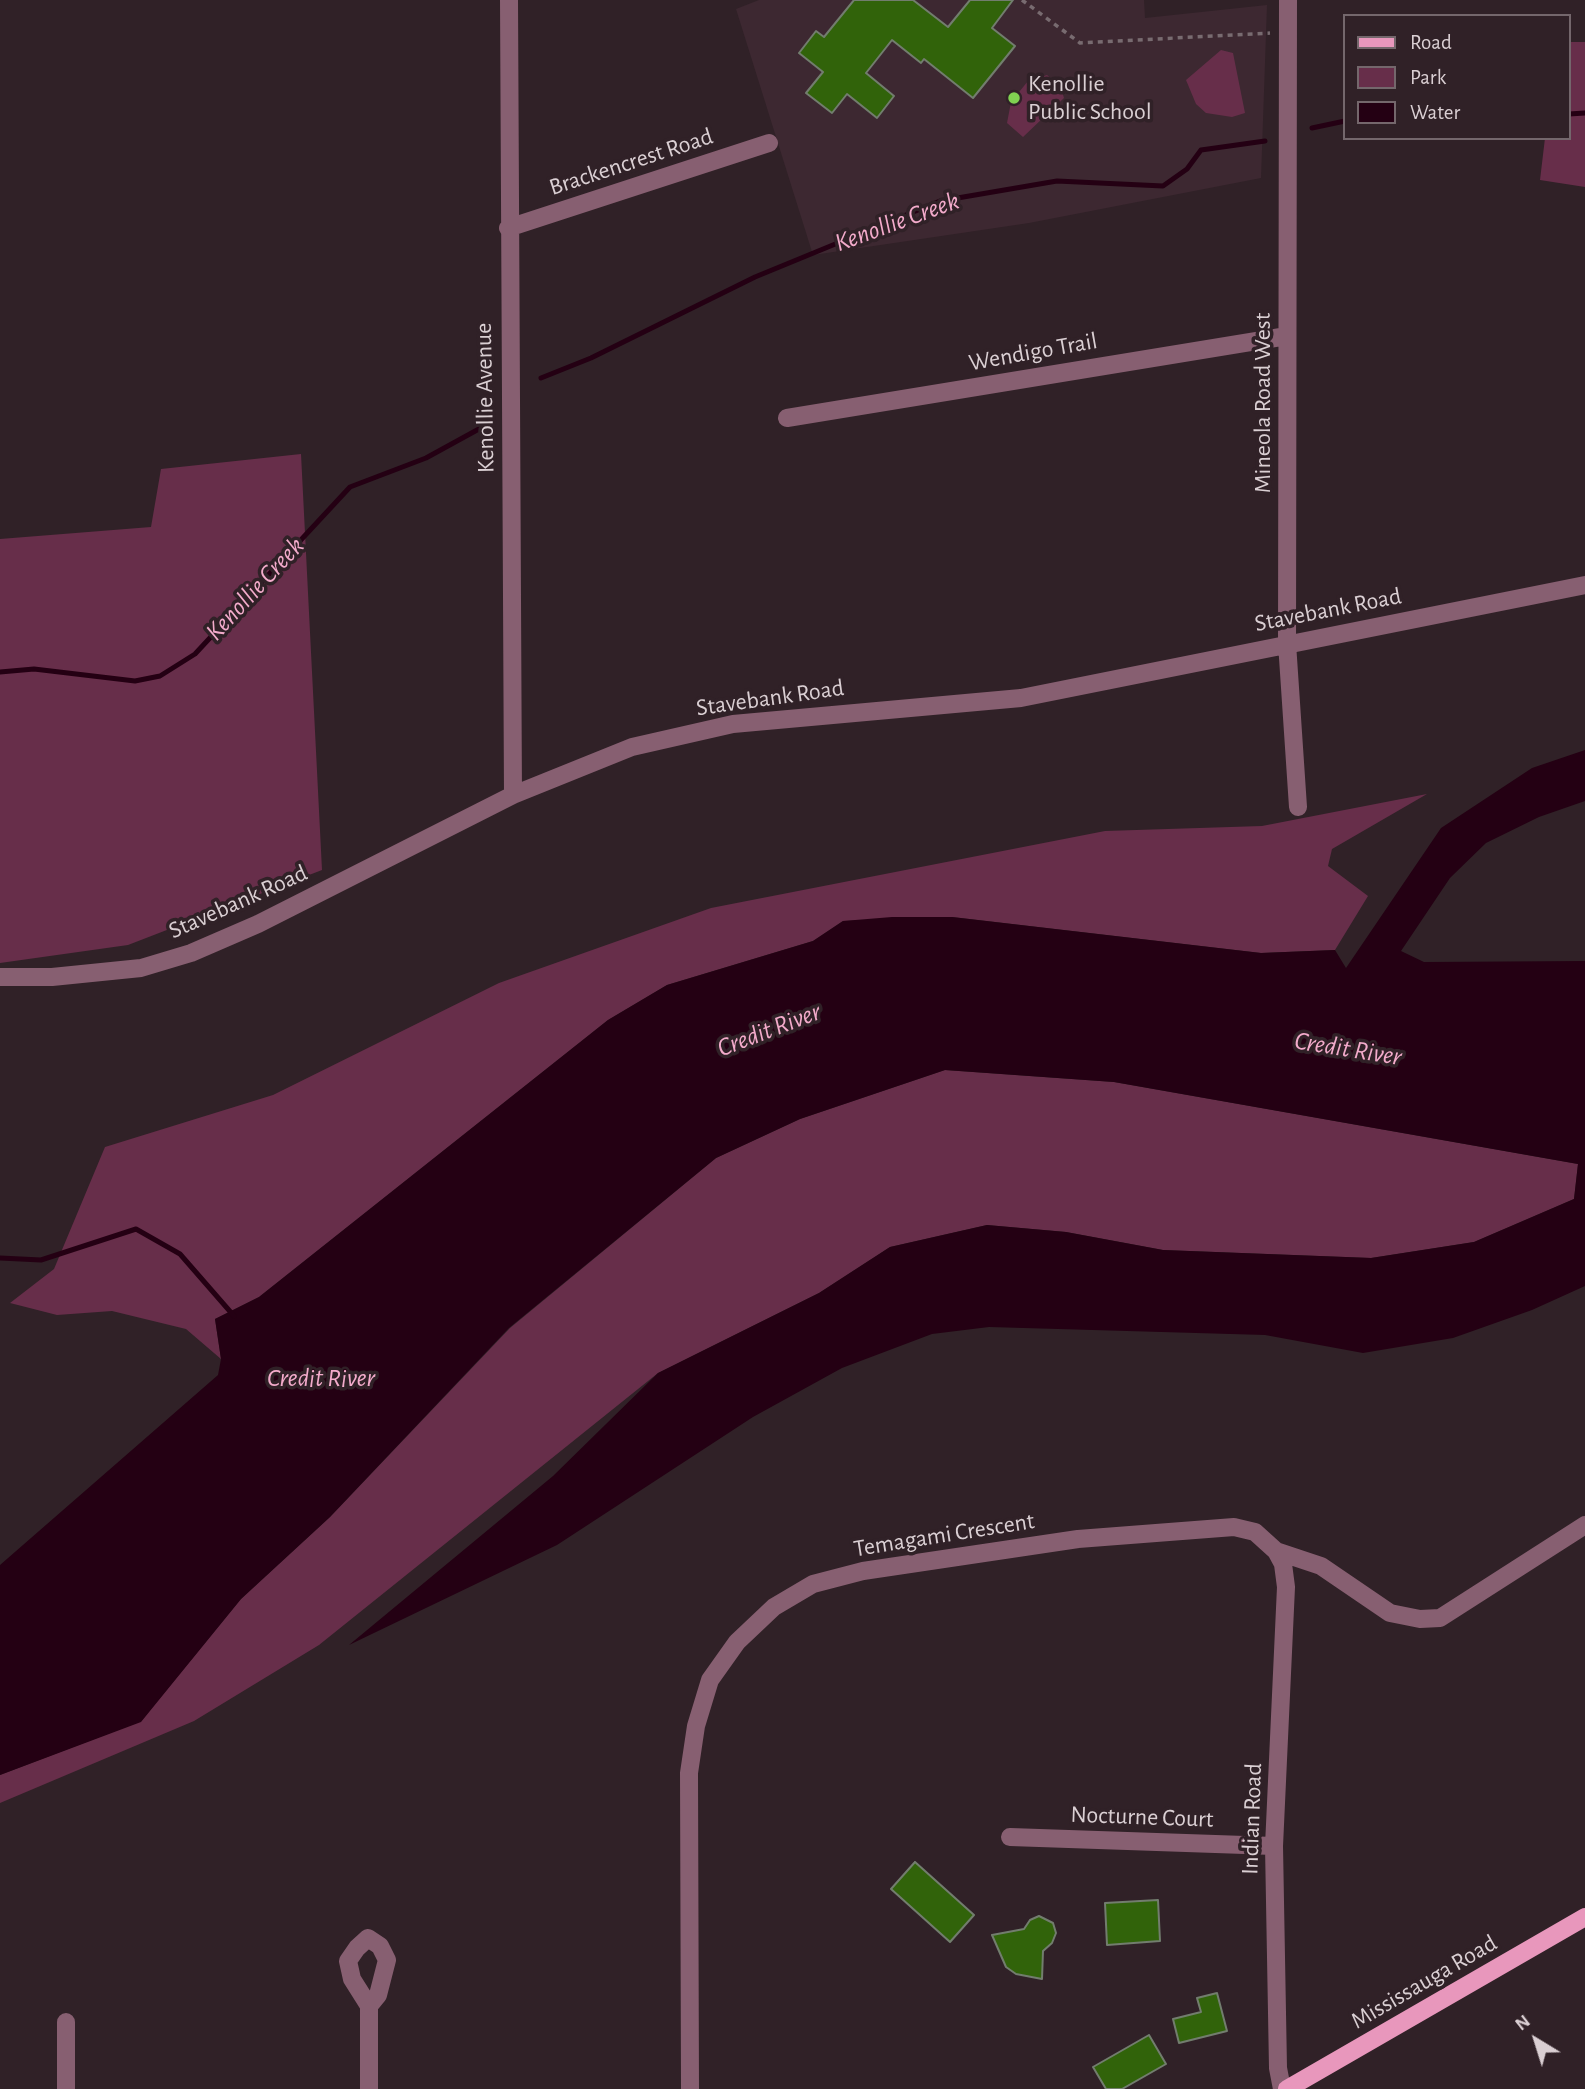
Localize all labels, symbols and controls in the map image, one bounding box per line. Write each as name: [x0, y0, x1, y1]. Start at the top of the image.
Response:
legend: [1344, 14, 1571, 140]
text: Road: [1410, 32, 1452, 53]
text: Park: [1410, 67, 1446, 88]
place label: Kenollie Public School: [1028, 70, 1152, 126]
marker: Kenollie Public School: [1006, 90, 1022, 106]
text: Water: [1410, 102, 1460, 123]
street label: Brackencrest Road: [545, 122, 717, 202]
water label: Kenollie Creek: [830, 185, 964, 259]
street label: Mineola Road West: [1249, 313, 1277, 493]
street label: Kenollie Avenue: [469, 323, 501, 473]
street label: Wendigo Trail: [966, 327, 1100, 377]
water label: Kenollie Creek: [199, 531, 311, 647]
street label: Stavebank Road: [1252, 582, 1404, 638]
street label: Stavebank Road: [694, 673, 846, 723]
street label: Stavebank Road: [164, 859, 312, 945]
water label: Credit River: [713, 996, 825, 1064]
water label: Credit River: [1292, 1025, 1404, 1073]
water label: Credit River: [267, 1362, 375, 1394]
street label: Temagami Crescent: [852, 1506, 1036, 1564]
street label: Indian Road: [1236, 1763, 1268, 1875]
street label: Nocturne Court: [1070, 1800, 1214, 1834]
street label: Mississauga Road: [1346, 1929, 1502, 2035]
north arrow: [1501, 2005, 1571, 2075]
text: N: [1512, 2012, 1534, 2035]

